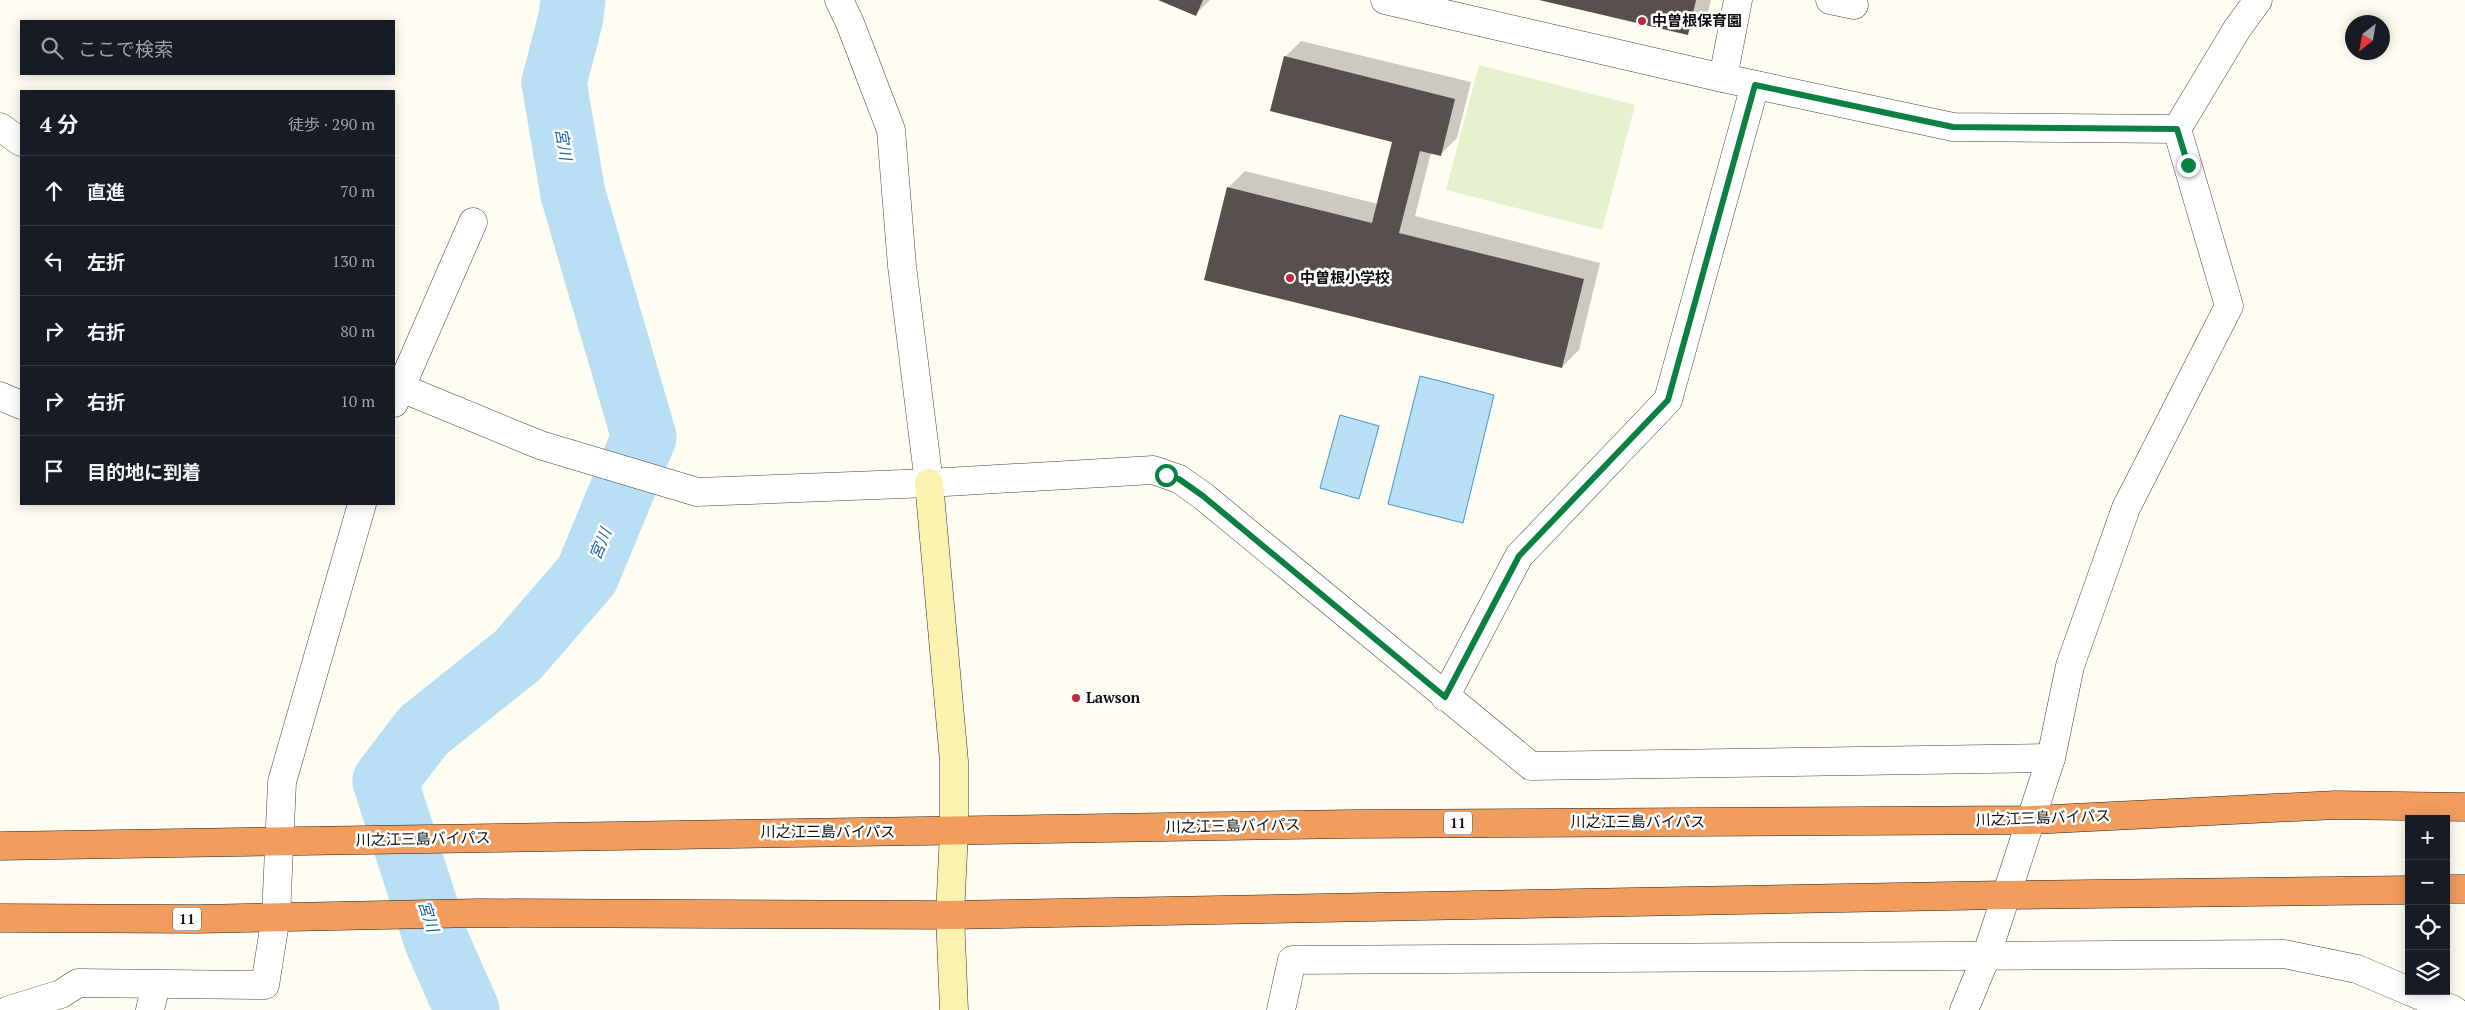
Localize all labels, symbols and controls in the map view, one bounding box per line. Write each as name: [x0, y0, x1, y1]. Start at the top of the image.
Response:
place label: 中曽根保育園: [1652, 10, 1742, 30]
marker: 中曽根保育園: [1636, 15, 1648, 27]
north arrow: [2345, 15, 2390, 60]
search box: [20, 20, 395, 75]
icon: search: [38, 34, 66, 62]
text: ここで検索: [78, 36, 173, 61]
text: 4 分: [40, 110, 79, 138]
text: 徒歩 · 290 m: [288, 113, 375, 135]
water label: 宮川: [551, 126, 578, 163]
route end: [2177, 154, 2200, 177]
icon: ahead: [40, 177, 68, 205]
text: 直進: [87, 179, 125, 204]
text: 70 m: [340, 180, 375, 202]
icon: left: [40, 247, 68, 275]
text: 左折: [87, 249, 125, 274]
text: 130 m: [332, 250, 375, 272]
place label: 中曽根小学校: [1300, 267, 1390, 287]
marker: 中曽根小学校: [1284, 272, 1296, 284]
icon: right: [40, 317, 68, 345]
text: 右折: [87, 319, 125, 344]
text: 80 m: [340, 320, 375, 342]
icon: right: [40, 387, 68, 415]
text: 右折: [87, 389, 125, 414]
text: 10 m: [340, 390, 375, 412]
icon: arrive: [40, 457, 68, 485]
text: 目的地に到着: [87, 459, 201, 484]
route start: [1155, 464, 1178, 487]
water label: 宮川: [584, 523, 617, 563]
place label: Lawson: [1086, 687, 1141, 707]
marker: Lawson: [1070, 692, 1082, 704]
street label: 川之江三島バイパス: [1975, 805, 2111, 829]
road number: 11: [1444, 811, 1472, 834]
street label: 川之江三島バイパス: [1571, 811, 1705, 831]
street label: 川之江三島バイパス: [1165, 814, 1300, 836]
map controls: [2405, 815, 2450, 995]
button: +: [2405, 815, 2450, 860]
street label: 川之江三島バイパス: [761, 821, 895, 841]
street label: 川之江三島バイパス: [355, 827, 490, 849]
button: −: [2405, 860, 2450, 905]
water label: 宮川: [414, 897, 445, 937]
button: locate: [2405, 905, 2450, 950]
road number: 11: [173, 908, 201, 931]
button: layers: [2405, 950, 2450, 995]

